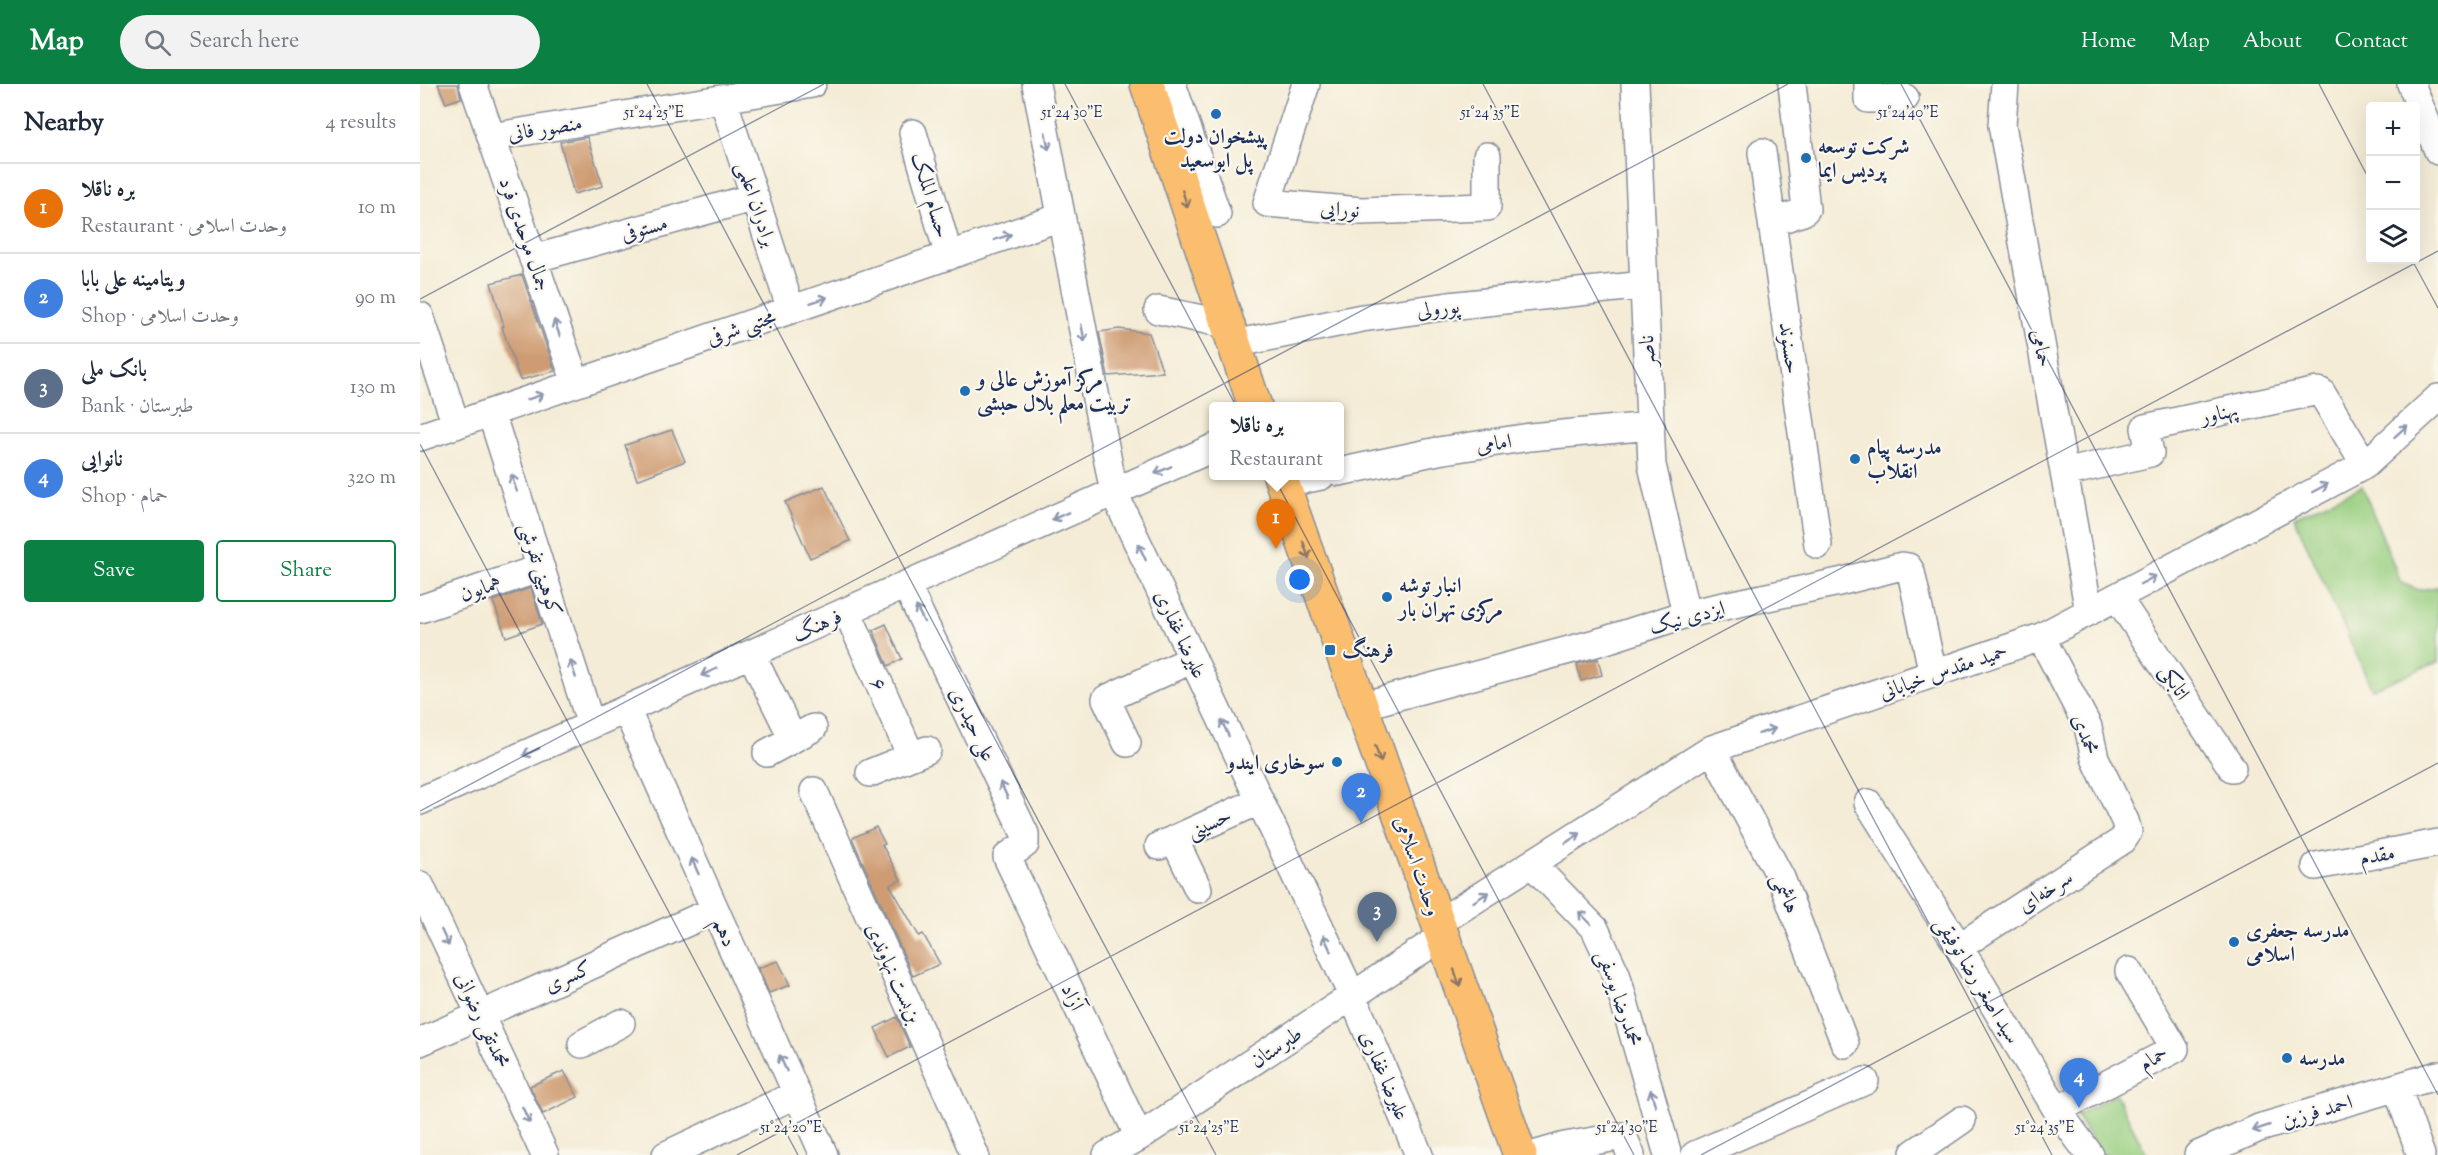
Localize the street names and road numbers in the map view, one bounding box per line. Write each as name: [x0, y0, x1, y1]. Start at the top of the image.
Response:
street label: منصور فانی: [506, 109, 585, 151]
street label: حسام الملک: [901, 149, 956, 242]
street label: برادران اعلمی: [727, 158, 783, 252]
street label: جمال موحدی فرد: [490, 174, 557, 296]
street label: نورایی: [1319, 195, 1361, 227]
street label: مستوفی: [618, 209, 671, 251]
street label: پورولی: [1415, 292, 1462, 327]
street label: مجتبی شرفی: [703, 303, 781, 355]
street label: حسنوند: [1770, 321, 1806, 376]
street label: حمامی: [2022, 327, 2058, 370]
street label: ناصر: [1633, 334, 1665, 369]
street label: پهناور: [2196, 396, 2241, 434]
street label: امامی: [1475, 428, 1514, 462]
street label: کوهینی تفرشی: [510, 519, 568, 620]
street label: همایون: [456, 569, 505, 611]
street label: علیرضا غفاری: [1146, 585, 1213, 684]
street label: ایزدی نیک: [1646, 594, 1729, 643]
street label: فرهنگ: [788, 603, 848, 651]
street label: حمید مقدس خیابانی: [1875, 637, 2012, 709]
street label: اتابکی: [2151, 659, 2196, 707]
street label: ۶: [861, 673, 893, 697]
street label: علی حیدری: [940, 682, 1002, 767]
street label: محمدی: [2063, 710, 2105, 759]
street label: حسینی: [1183, 802, 1237, 848]
street label: وحدت اسلامی: [1385, 813, 1447, 921]
street label: مقدم: [2357, 839, 2398, 876]
street label: سرخه‌ای: [2013, 864, 2079, 922]
street label: هاشمی: [1762, 869, 1806, 919]
street label: سید اصغر رضا توفیقی: [1926, 912, 2026, 1050]
street label: دهم: [701, 913, 743, 954]
street label: بن‌بست نهاوندی: [857, 919, 928, 1029]
street label: محمدرضا یوسفی: [1588, 947, 1649, 1051]
street label: کسری: [540, 954, 598, 1002]
street label: محمدتقی رضوانی: [446, 968, 517, 1074]
street label: آزاد: [1052, 979, 1092, 1019]
street label: طبرستان: [1245, 1020, 1309, 1077]
street label: علیرضا غفاری: [1351, 1026, 1416, 1125]
street label: حمام: [2134, 1039, 2175, 1081]
street label: احمد فرزین: [2279, 1088, 2357, 1137]

